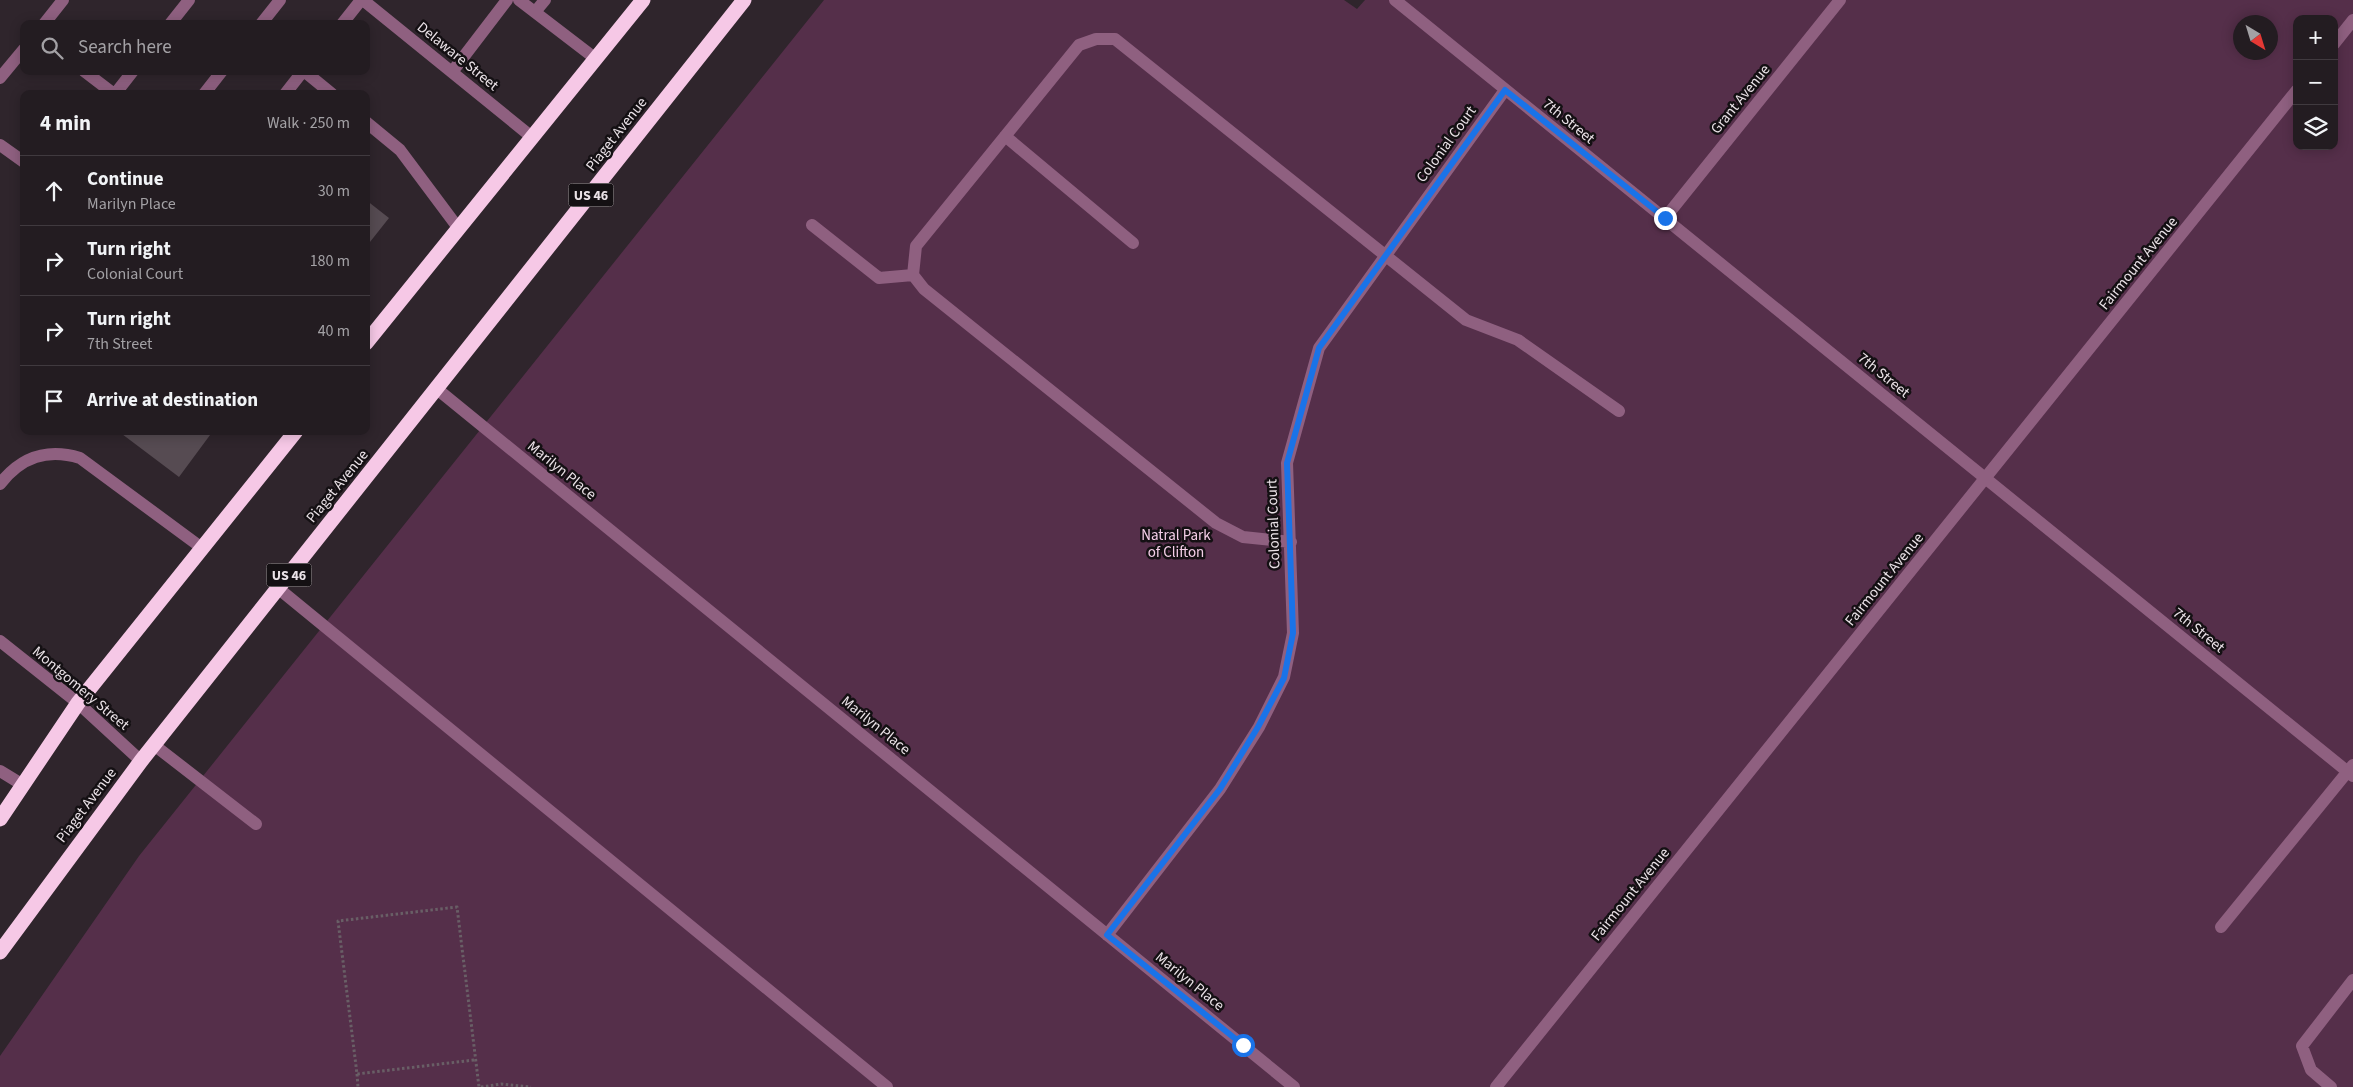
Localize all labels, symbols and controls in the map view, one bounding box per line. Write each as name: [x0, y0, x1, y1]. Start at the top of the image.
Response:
north arrow: [2233, 15, 2278, 60]
map controls: [2293, 15, 2338, 150]
button: +: [2293, 15, 2338, 60]
street label: Delaware Street: [412, 17, 503, 96]
search box: [20, 20, 370, 75]
icon: search: [38, 34, 66, 62]
text: Search here: [78, 34, 172, 61]
street label: Grant Avenue: [1706, 60, 1775, 139]
button: −: [2293, 60, 2338, 105]
street label: Piaget Avenue: [581, 93, 652, 176]
street label: 7th Street: [1538, 94, 1599, 149]
street label: Colonial Court: [1411, 102, 1481, 187]
button: layers: [2293, 105, 2338, 150]
text: 4 min: [40, 108, 91, 138]
text: Walk · 250 m: [267, 112, 350, 134]
text: Continue: [87, 166, 164, 193]
icon: ahead: [40, 177, 68, 205]
text: 30 m: [318, 180, 350, 202]
road number: US 46: [568, 184, 614, 206]
text: Marilyn Place: [87, 193, 176, 215]
route end: [1654, 207, 1677, 230]
street label: Fairmount Avenue: [2094, 212, 2183, 314]
text: Turn right: [87, 236, 171, 263]
icon: right: [40, 247, 68, 275]
text: 180 m: [310, 250, 350, 272]
text: Colonial Court: [87, 263, 183, 285]
text: Turn right: [87, 306, 171, 333]
icon: right: [40, 317, 68, 345]
text: 40 m: [318, 320, 350, 342]
text: 7th Street: [87, 333, 152, 355]
street label: 7th Street: [1853, 348, 1914, 403]
icon: arrive: [40, 387, 68, 415]
text: Arrive at destination: [87, 387, 258, 414]
street label: Marilyn Place: [523, 436, 601, 505]
street label: Piaget Avenue: [301, 445, 373, 527]
street label: Colonial Court: [1261, 479, 1286, 569]
park label: Natral Park of Clifton: [1141, 525, 1211, 563]
street label: Fairmount Avenue: [1840, 528, 1929, 630]
road number: US 46: [266, 564, 312, 586]
street label: 7th Street: [2168, 603, 2229, 658]
street label: Montgomery Street: [28, 642, 134, 735]
street label: Marilyn Place: [837, 691, 915, 760]
street label: Piaget Avenue: [51, 764, 121, 847]
street label: Fairmount Avenue: [1586, 843, 1675, 945]
street label: Marilyn Place: [1151, 947, 1229, 1016]
route start: [1232, 1034, 1255, 1057]

